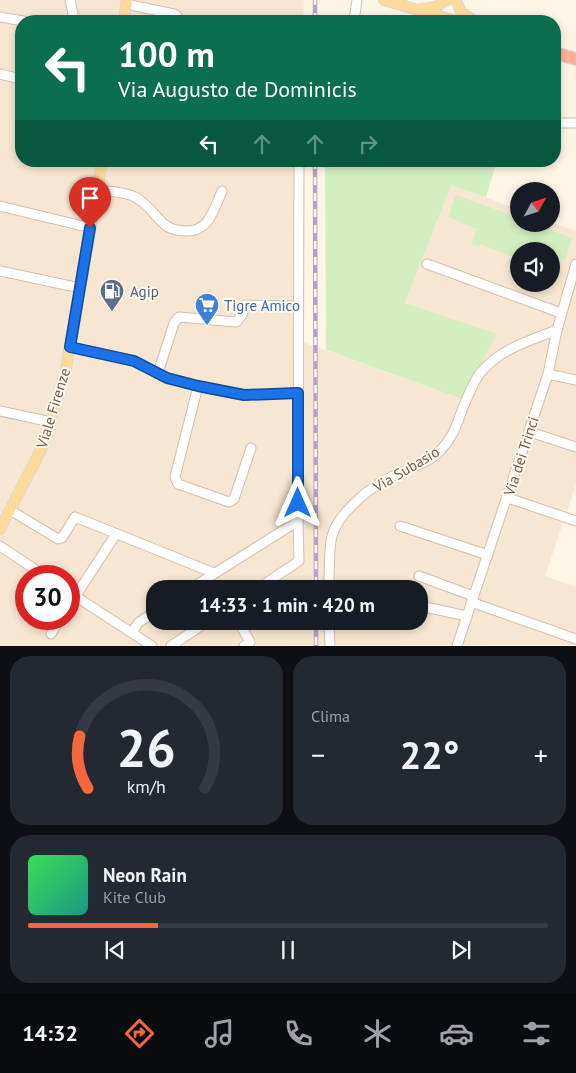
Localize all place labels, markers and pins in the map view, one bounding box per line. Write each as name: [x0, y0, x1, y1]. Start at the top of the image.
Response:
pin: [69, 177, 111, 228]
fuel station icon: Agip: [99, 278, 125, 312]
place label: Agip: [130, 282, 159, 301]
supermarket icon: Tigre Amico: [194, 292, 220, 326]
place label: Tigre Amico: [224, 296, 300, 315]

